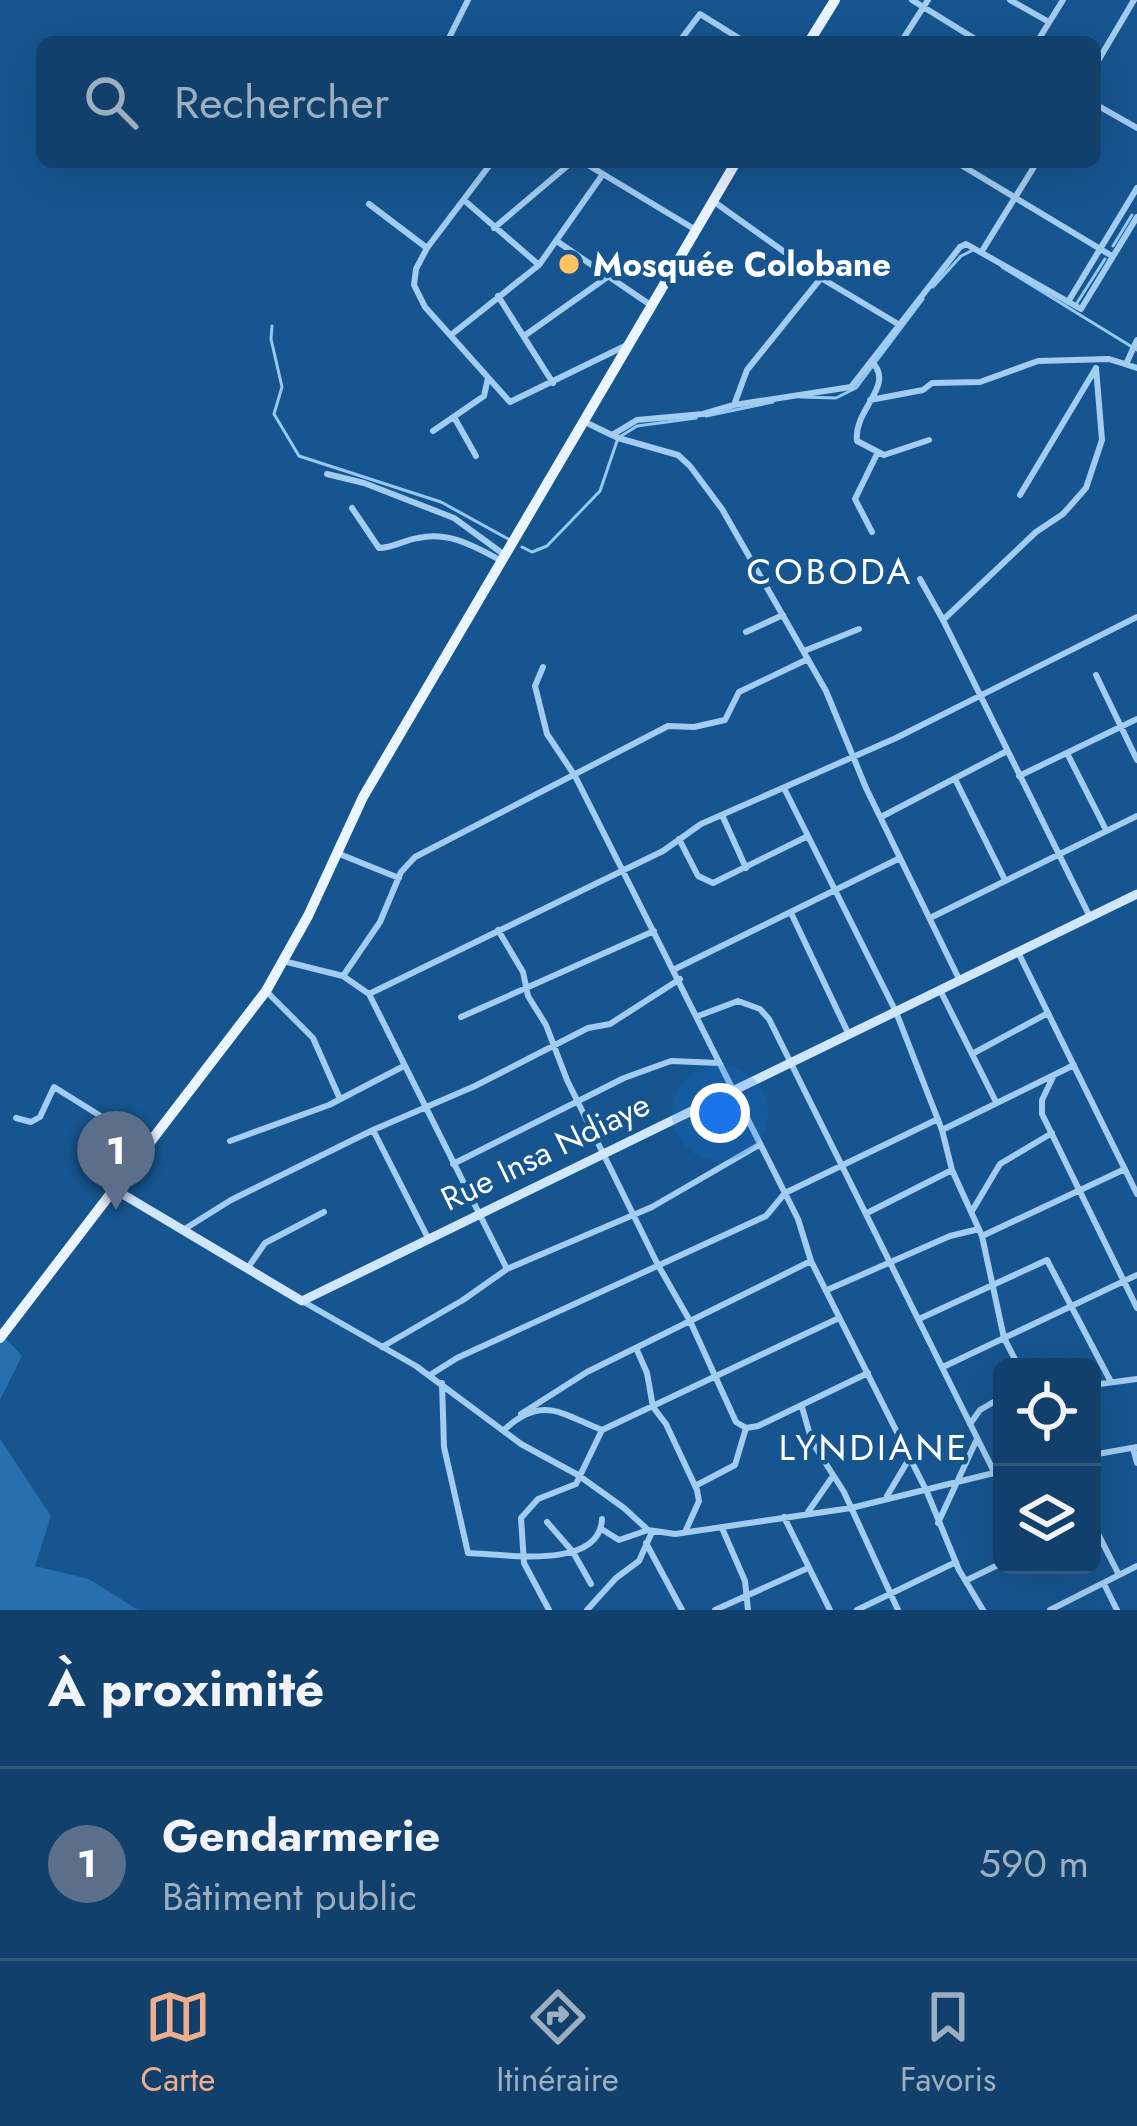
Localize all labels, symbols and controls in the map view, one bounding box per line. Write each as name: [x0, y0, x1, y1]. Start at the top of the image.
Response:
search box: [36, 36, 1101, 168]
icon: search: [78, 69, 144, 135]
text: Rechercher: [174, 70, 389, 135]
place label: Mosquée Colobane: [593, 241, 891, 288]
marker: Mosquée Colobane: [556, 251, 582, 277]
district label: COBODA: [747, 545, 913, 597]
street label: Rue Insa Ndiaye: [433, 1081, 657, 1222]
your location: [690, 1083, 750, 1143]
pin: 1: [77, 1111, 155, 1210]
map controls: [993, 1358, 1101, 1574]
button: locate: [993, 1358, 1101, 1466]
district label: LYNDIANE: [779, 1421, 969, 1473]
button: layers: [993, 1466, 1101, 1574]
text: À proximité: [48, 1651, 324, 1725]
text: Gendarmerie: [162, 1803, 440, 1868]
text: 1: [77, 1835, 97, 1892]
text: 590 m: [979, 1835, 1089, 1892]
text: Bâtiment public: [162, 1868, 417, 1925]
tab: Carte: [141, 1984, 215, 2103]
tab: Itinéraire: [496, 1984, 619, 2103]
tab: Favoris: [900, 1984, 996, 2103]

